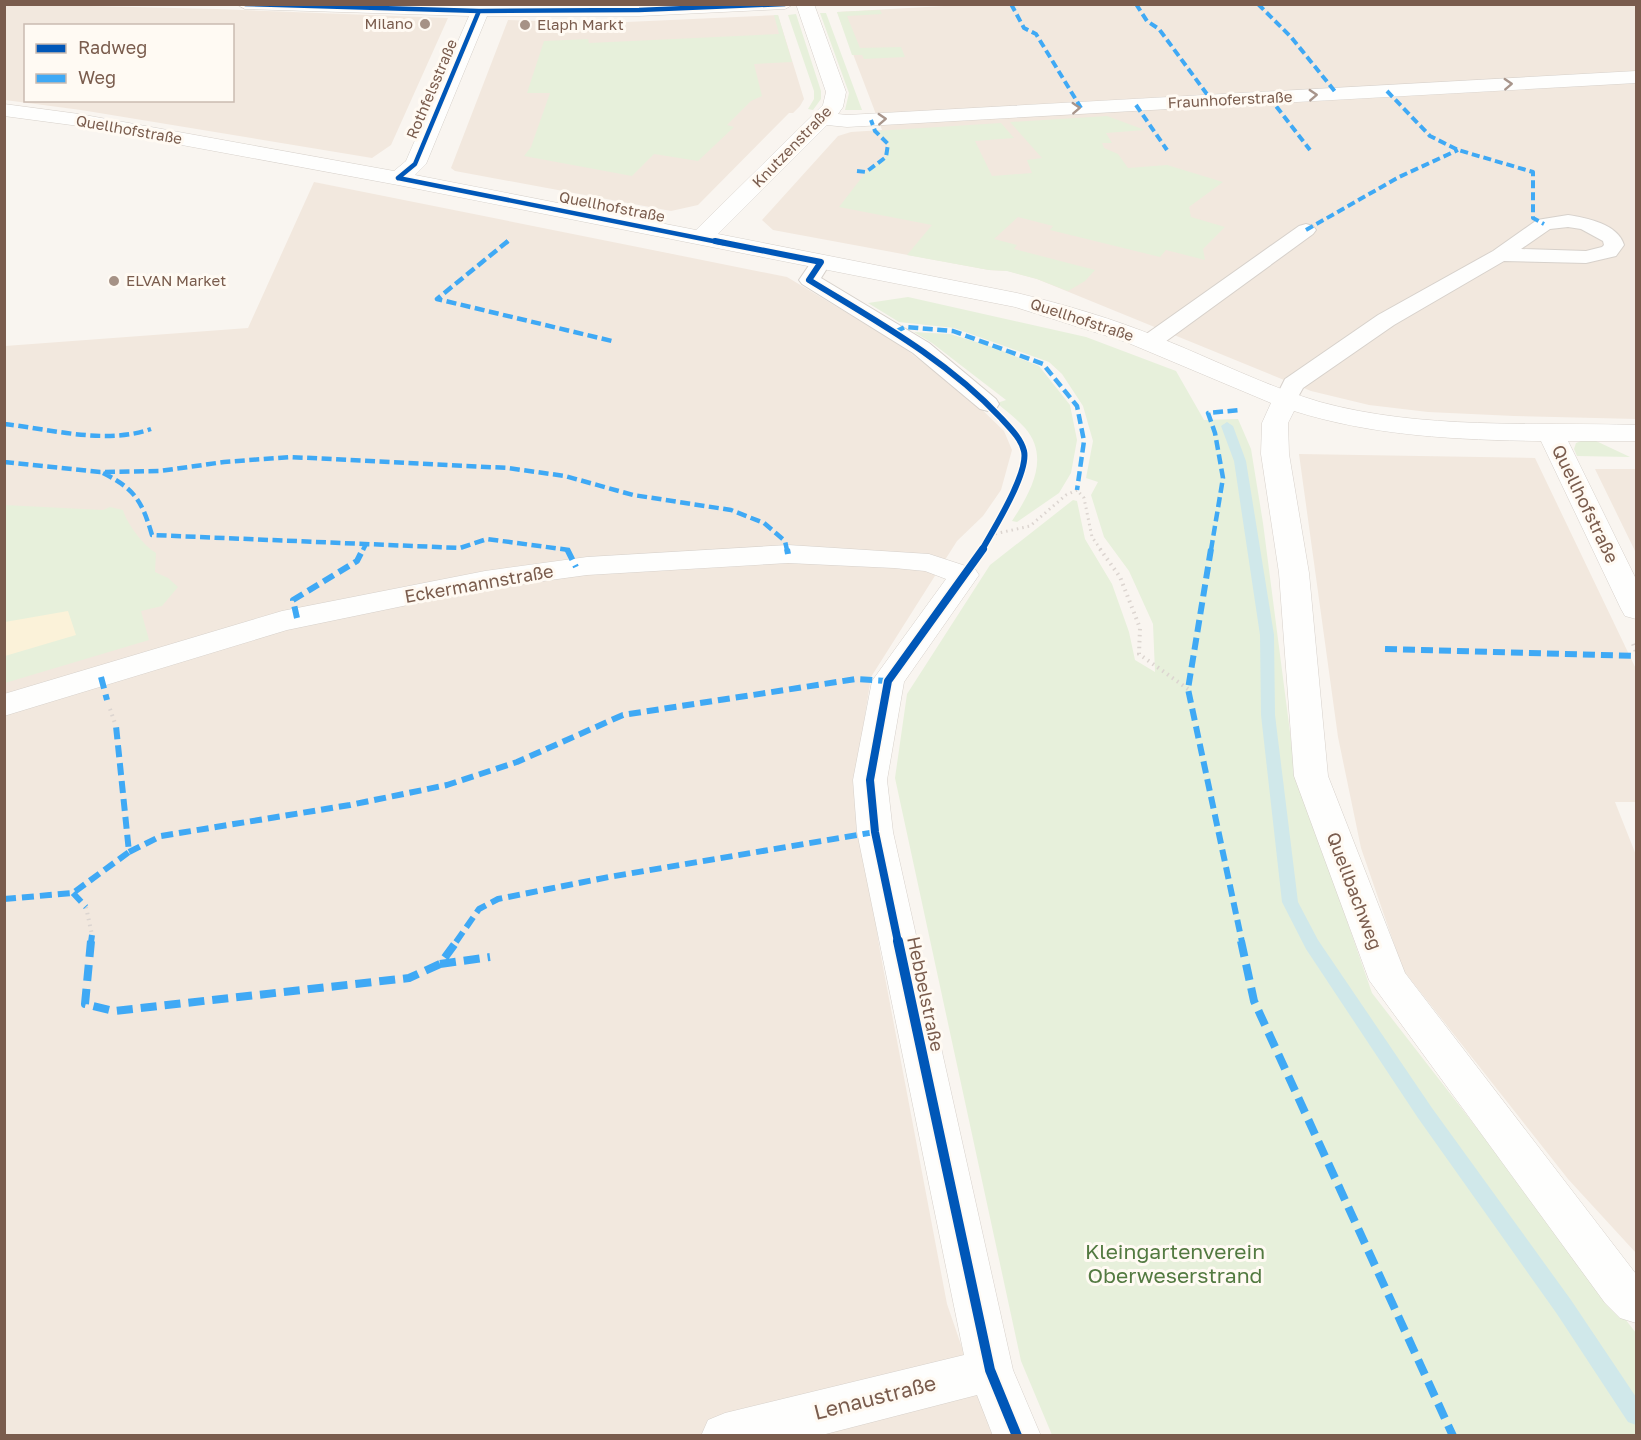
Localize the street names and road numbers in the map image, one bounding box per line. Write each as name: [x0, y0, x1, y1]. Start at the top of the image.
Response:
street label: Rothfelsstraße: [402, 36, 460, 141]
street label: Fraunhoferstraße: [1167, 87, 1293, 111]
street label: Knutzenstraße: [748, 102, 835, 191]
street label: Quellhofstraße: [75, 111, 184, 147]
street label: Quellhofstraße: [558, 187, 667, 225]
street label: Quellhofstraße: [1028, 294, 1137, 344]
street label: Quellhofstraße: [1548, 441, 1624, 566]
street label: Eckermannstraße: [403, 559, 555, 607]
street label: Quellbachweg: [1322, 829, 1387, 952]
street label: Hebbelstraße: [903, 934, 949, 1053]
street label: Lenaustraße: [811, 1369, 939, 1425]

